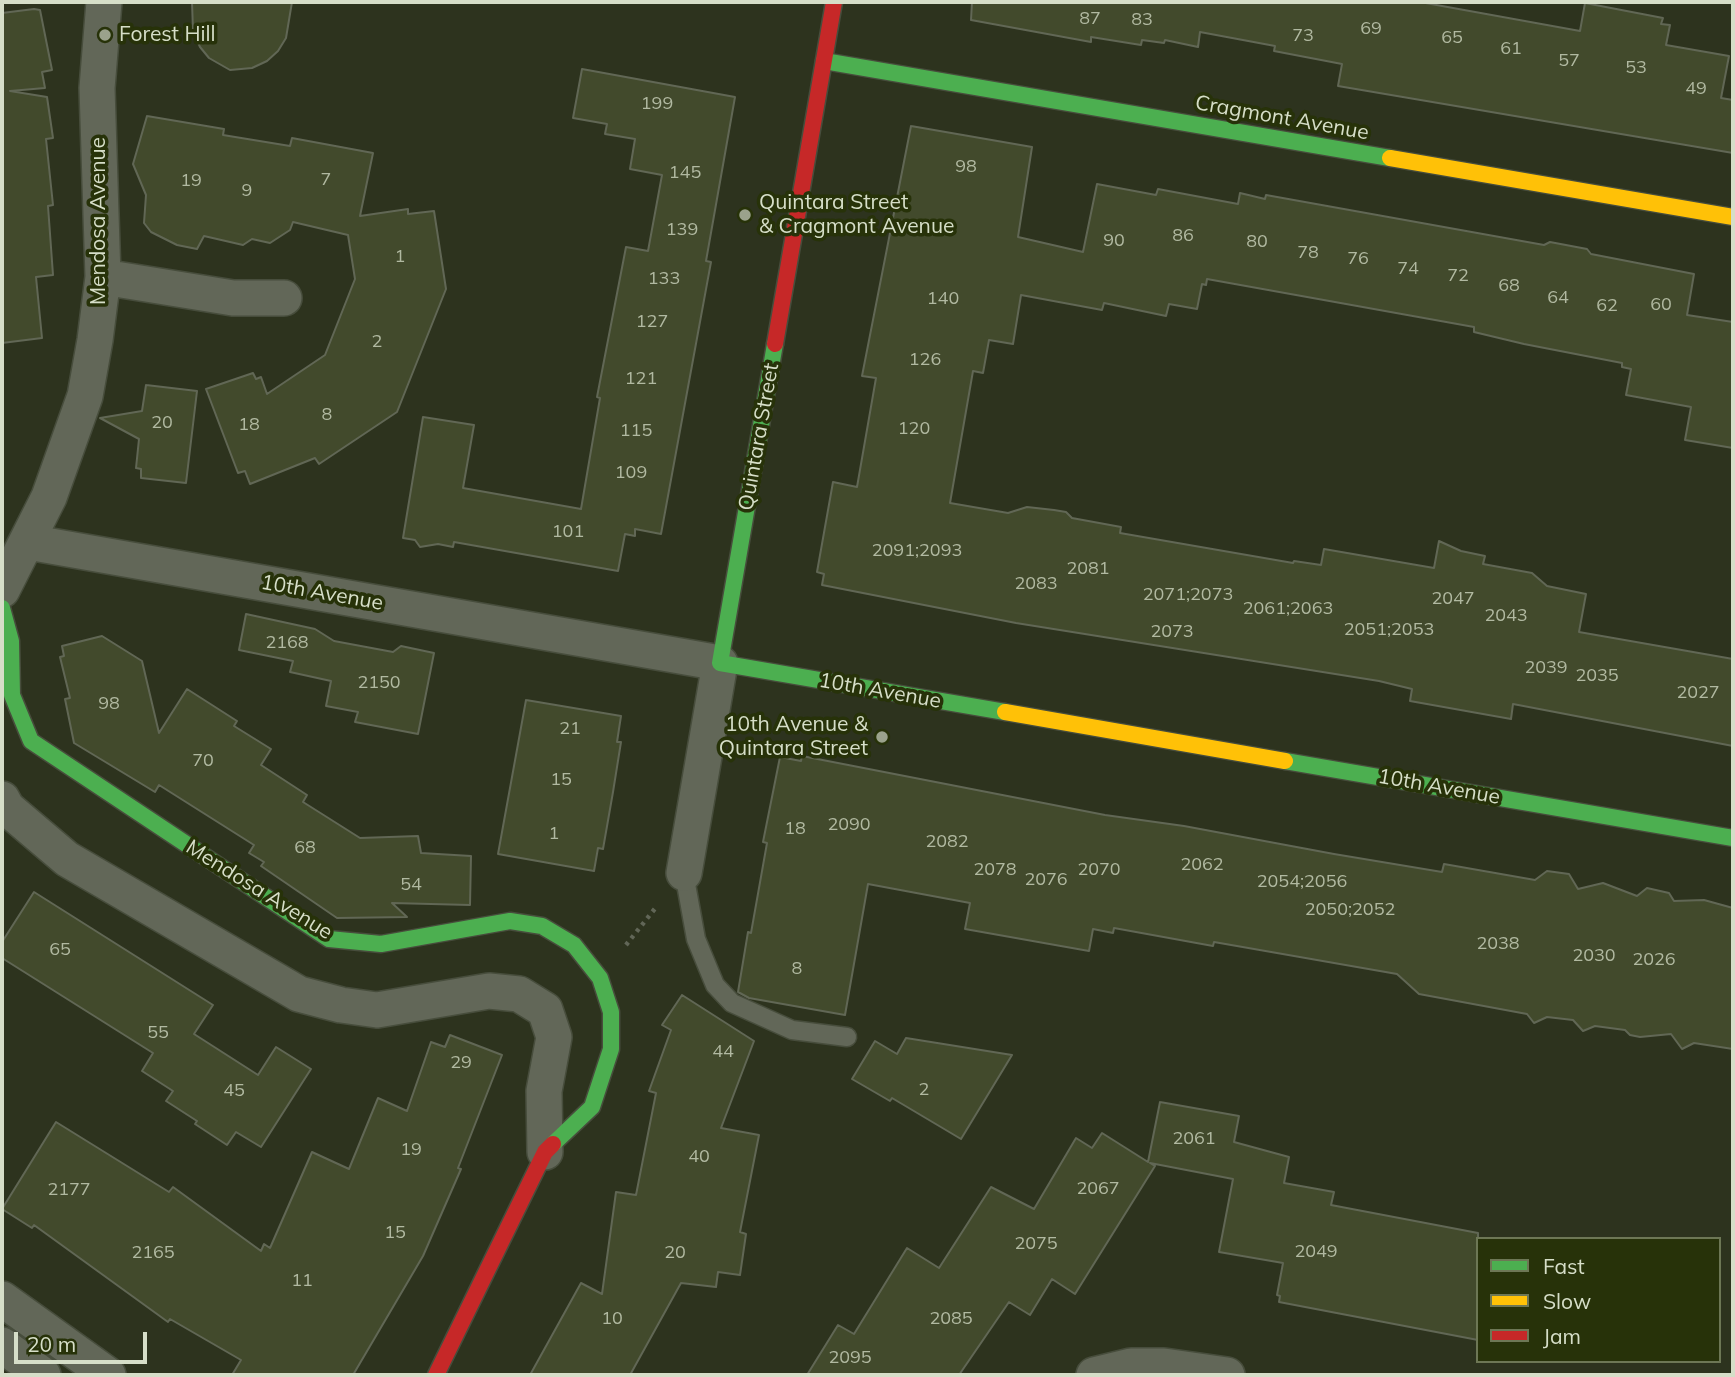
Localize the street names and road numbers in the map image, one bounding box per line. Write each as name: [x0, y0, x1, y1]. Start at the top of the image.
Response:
street label: Cragmont Avenue: [1193, 90, 1371, 146]
street label: Mendosa Avenue: [86, 137, 112, 305]
street label: Quintara Street: [734, 361, 784, 513]
street label: 10th Avenue: [259, 570, 385, 616]
street label: 10th Avenue: [817, 668, 943, 714]
street label: 10th Avenue: [1376, 764, 1502, 810]
street label: Mendosa Avenue: [181, 835, 337, 945]

